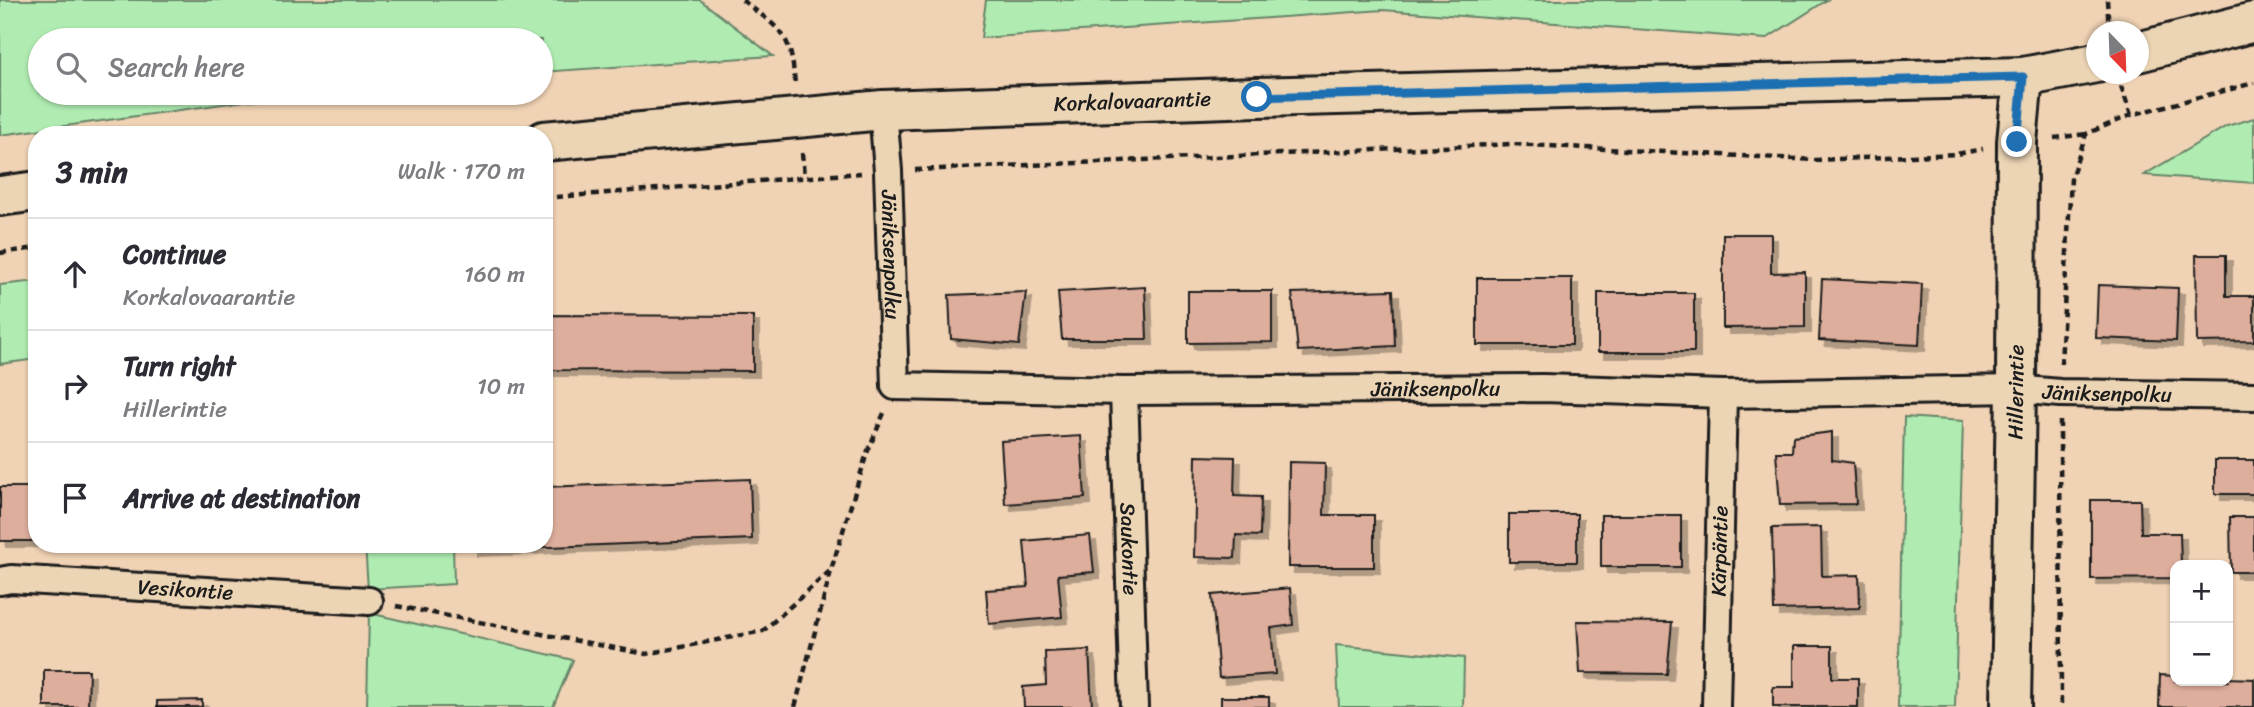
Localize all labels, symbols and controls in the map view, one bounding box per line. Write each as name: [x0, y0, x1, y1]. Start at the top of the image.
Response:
north arrow: [2086, 21, 2149, 84]
search box: [28, 28, 553, 105]
text: Search here: [108, 44, 245, 90]
icon: search: [52, 48, 90, 86]
street label: Korkalovaarantie: [1053, 80, 1212, 123]
route start: [1241, 81, 1272, 112]
route end: [2001, 126, 2032, 157]
text: 3 min: [56, 145, 128, 199]
text: Walk · 170 m: [398, 151, 525, 192]
street label: Jäniksenpolku: [870, 188, 912, 321]
text: Continue: [123, 231, 226, 277]
text: 160 m: [464, 254, 525, 295]
icon: ahead: [56, 255, 94, 293]
text: Korkalovaarantie: [123, 277, 295, 318]
text: Turn right: [123, 343, 236, 389]
street label: Hillerintie: [1996, 344, 2035, 440]
text: 10 m: [477, 366, 525, 407]
icon: right: [56, 367, 94, 405]
street label: Jäniksenpolku: [1370, 369, 1501, 408]
street label: Jäniksenpolku: [2040, 372, 2173, 414]
text: Hillerintie: [123, 389, 227, 430]
text: Arrive at destination: [123, 475, 360, 521]
icon: arrive: [56, 479, 94, 517]
street label: Saukontie: [1109, 502, 1149, 596]
street label: Kärpäntie: [1699, 505, 1740, 597]
map controls: [2170, 560, 2233, 686]
button: +: [2170, 560, 2233, 623]
street label: Vesikontie: [137, 568, 235, 612]
button: −: [2170, 623, 2233, 686]

